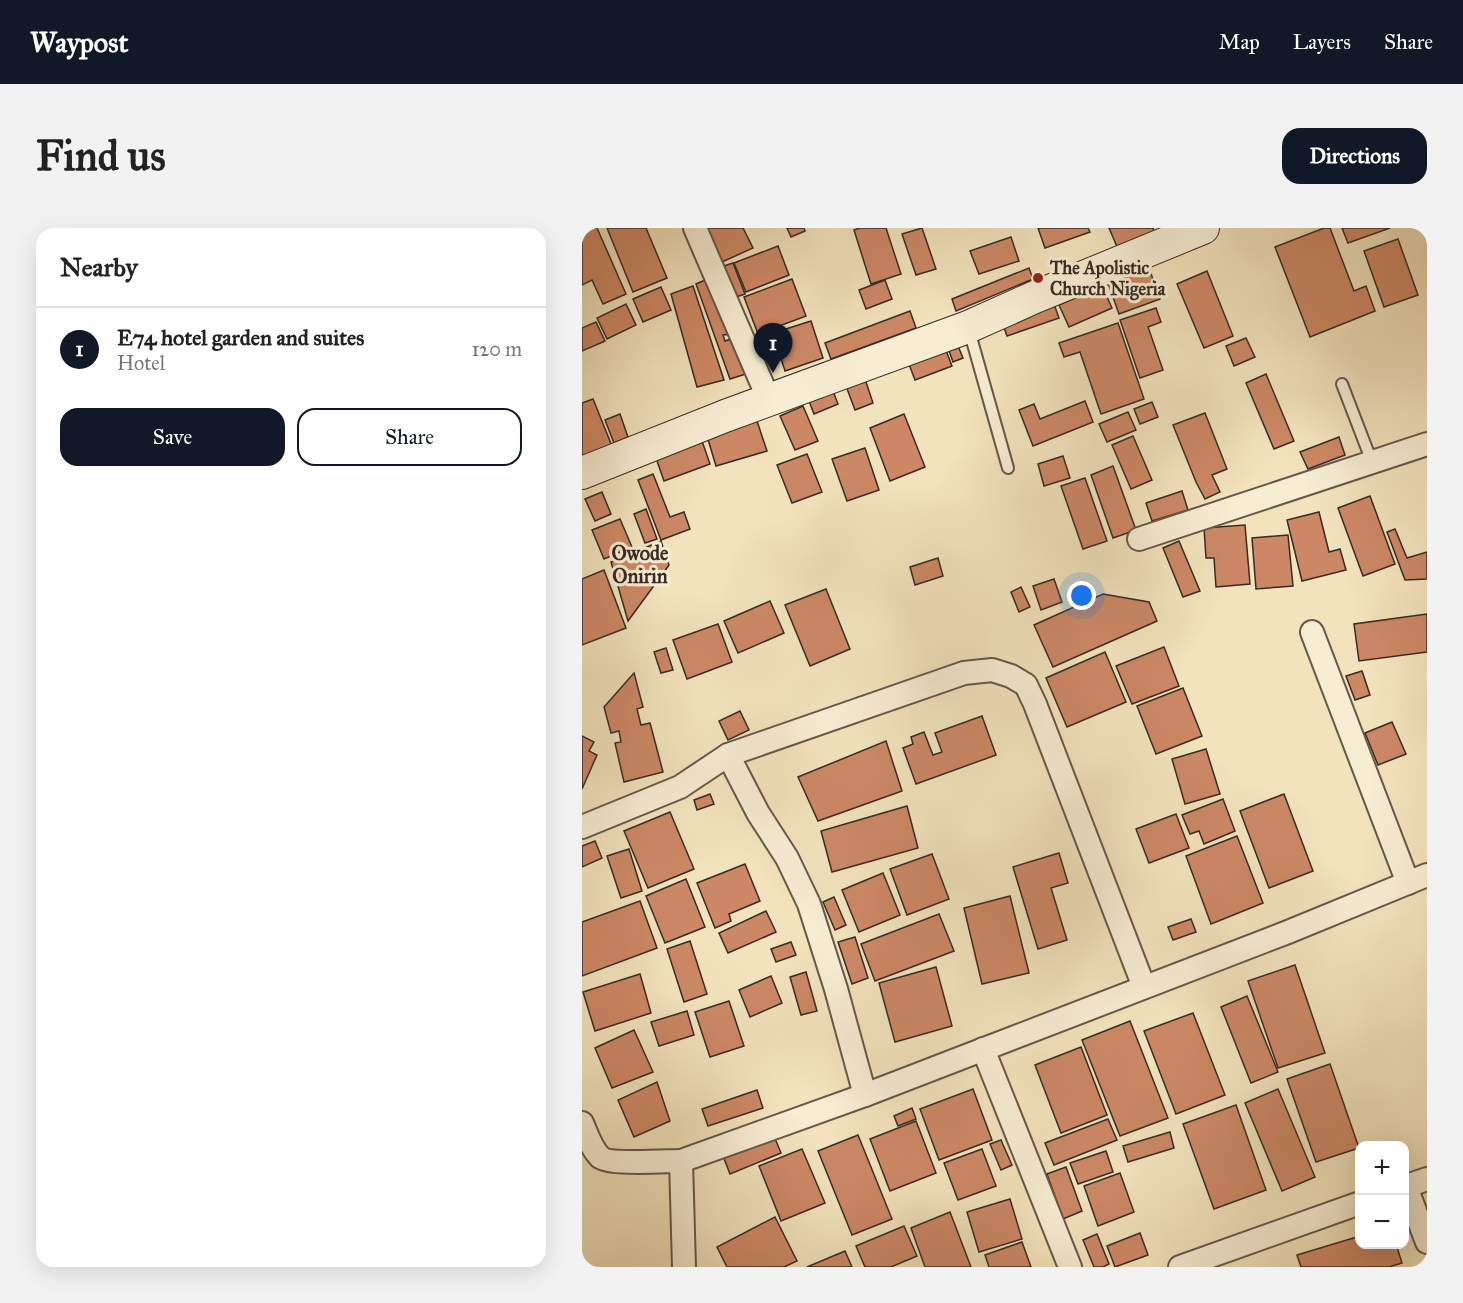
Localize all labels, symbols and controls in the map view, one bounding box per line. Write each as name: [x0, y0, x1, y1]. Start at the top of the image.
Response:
text: Waypost: [30, 25, 128, 60]
text: Map: [1219, 29, 1260, 55]
text: Layers: [1293, 29, 1351, 55]
text: Share: [1384, 29, 1433, 55]
button: Directions: [1282, 128, 1427, 184]
text: Find us: [36, 130, 166, 182]
text: Nearby: [60, 251, 138, 283]
place label: The Apolistic Church Nigeria: [1049, 257, 1166, 301]
marker: The Apolistic Church Nigeria: [1031, 271, 1045, 285]
text: E74 hotel garden and suites: [117, 324, 364, 351]
pin: 1: [754, 324, 792, 373]
text: 1: [76, 337, 83, 361]
text: 120 m: [471, 337, 522, 361]
text: Hotel: [117, 351, 165, 375]
button: Save: [60, 408, 285, 466]
button: Share: [297, 408, 522, 466]
district label: Owode Onirin: [612, 541, 669, 588]
your location: [1067, 581, 1096, 610]
map controls: [1355, 1141, 1409, 1249]
button: +: [1355, 1141, 1409, 1195]
button: −: [1355, 1195, 1409, 1249]

